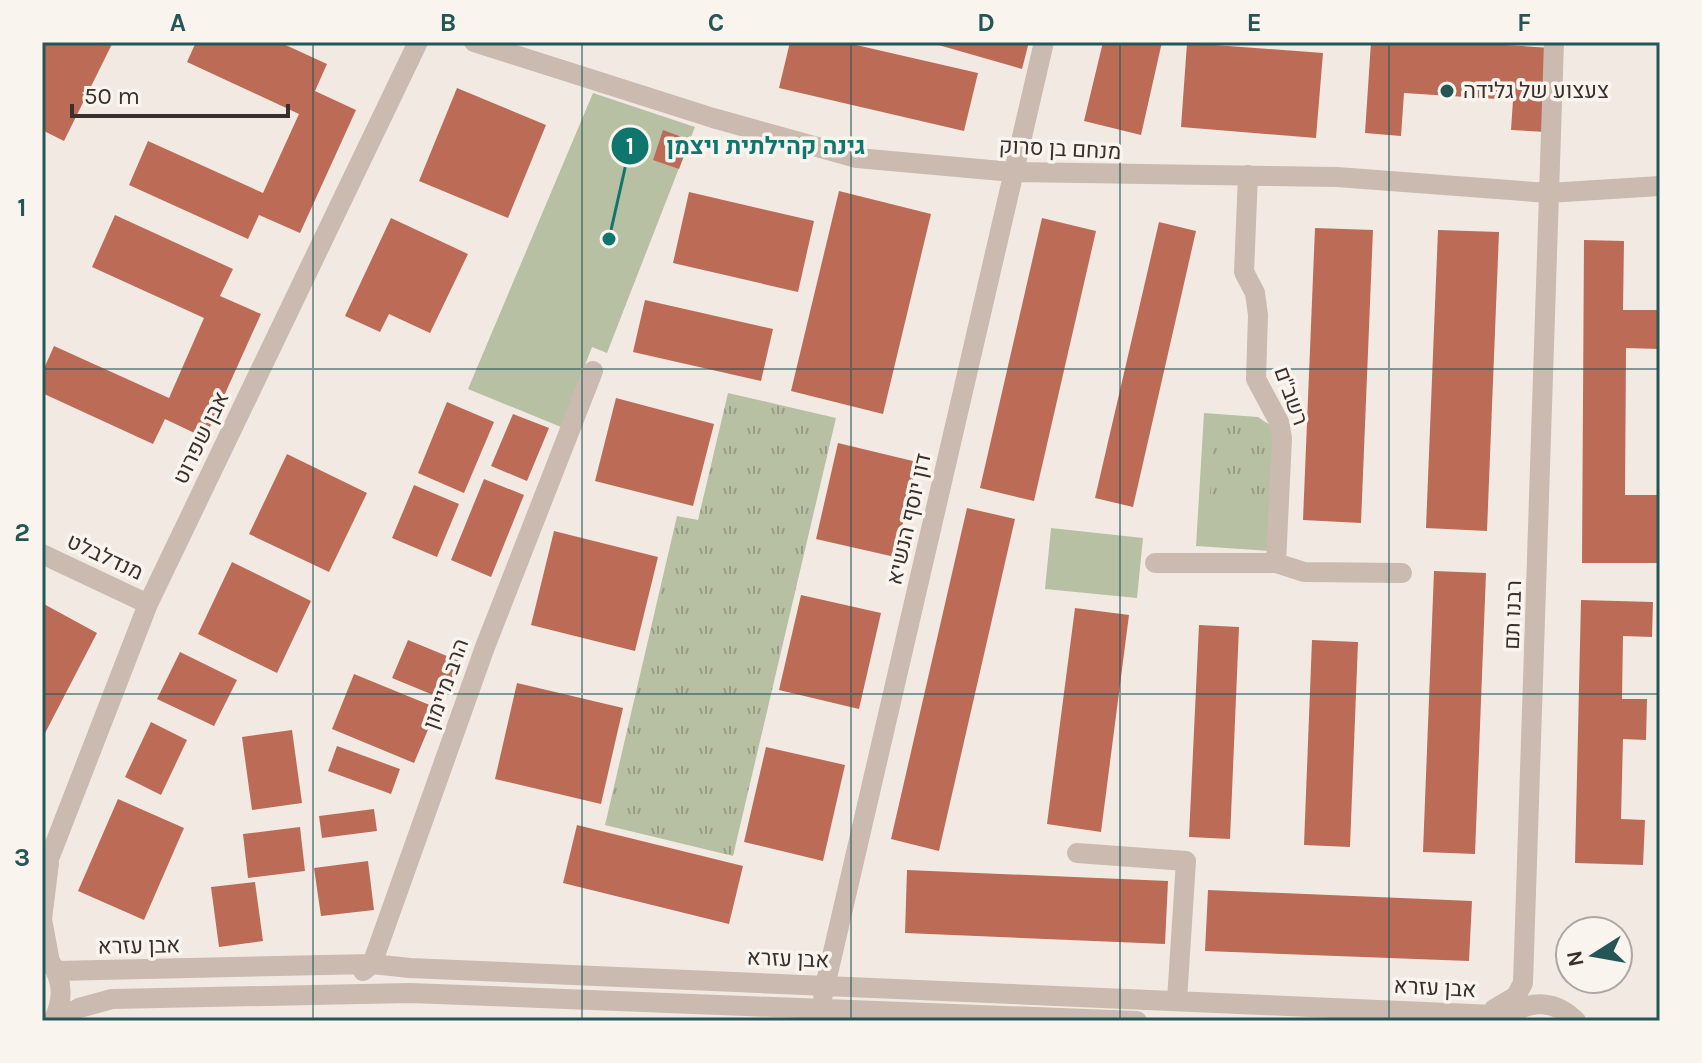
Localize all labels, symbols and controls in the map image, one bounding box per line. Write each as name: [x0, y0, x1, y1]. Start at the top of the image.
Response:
text: A: [170, 7, 186, 38]
text: B: [440, 7, 456, 38]
text: C: [708, 7, 724, 38]
text: D: [977, 7, 995, 38]
text: E: [1246, 7, 1262, 38]
text: F: [1517, 7, 1531, 38]
scale bar: [72, 68, 288, 118]
place label: צעצוע של גלידה: [1463, 78, 1609, 104]
text: 50 m: [84, 82, 140, 110]
marker: צעצוע של גלידה: [1438, 82, 1456, 100]
callout: גינה קהילתית ויצמן: [610, 122, 881, 170]
text: 1: [626, 132, 634, 160]
text: גינה קהילתית ויצמן: [666, 132, 866, 160]
street label: מנחם בן סרוק: [998, 133, 1122, 165]
text: 1: [17, 192, 27, 223]
street label: רשב"ם: [1268, 363, 1314, 429]
street label: אבן שפרוט: [168, 388, 234, 488]
street label: דון יוסף הנשיא: [881, 451, 937, 587]
text: 2: [14, 517, 30, 548]
street label: מנדלבלט: [63, 528, 147, 586]
street label: רבנו תם: [1499, 580, 1527, 650]
street label: הרב מיימון: [418, 635, 474, 733]
text: 3: [14, 842, 30, 873]
north arrow: [1554, 915, 1634, 995]
street label: אבן עזרא: [97, 932, 181, 960]
street label: אבן עזרא: [746, 945, 830, 973]
text: N: [1561, 948, 1590, 969]
street label: אבן עזרא: [1393, 973, 1477, 1003]

